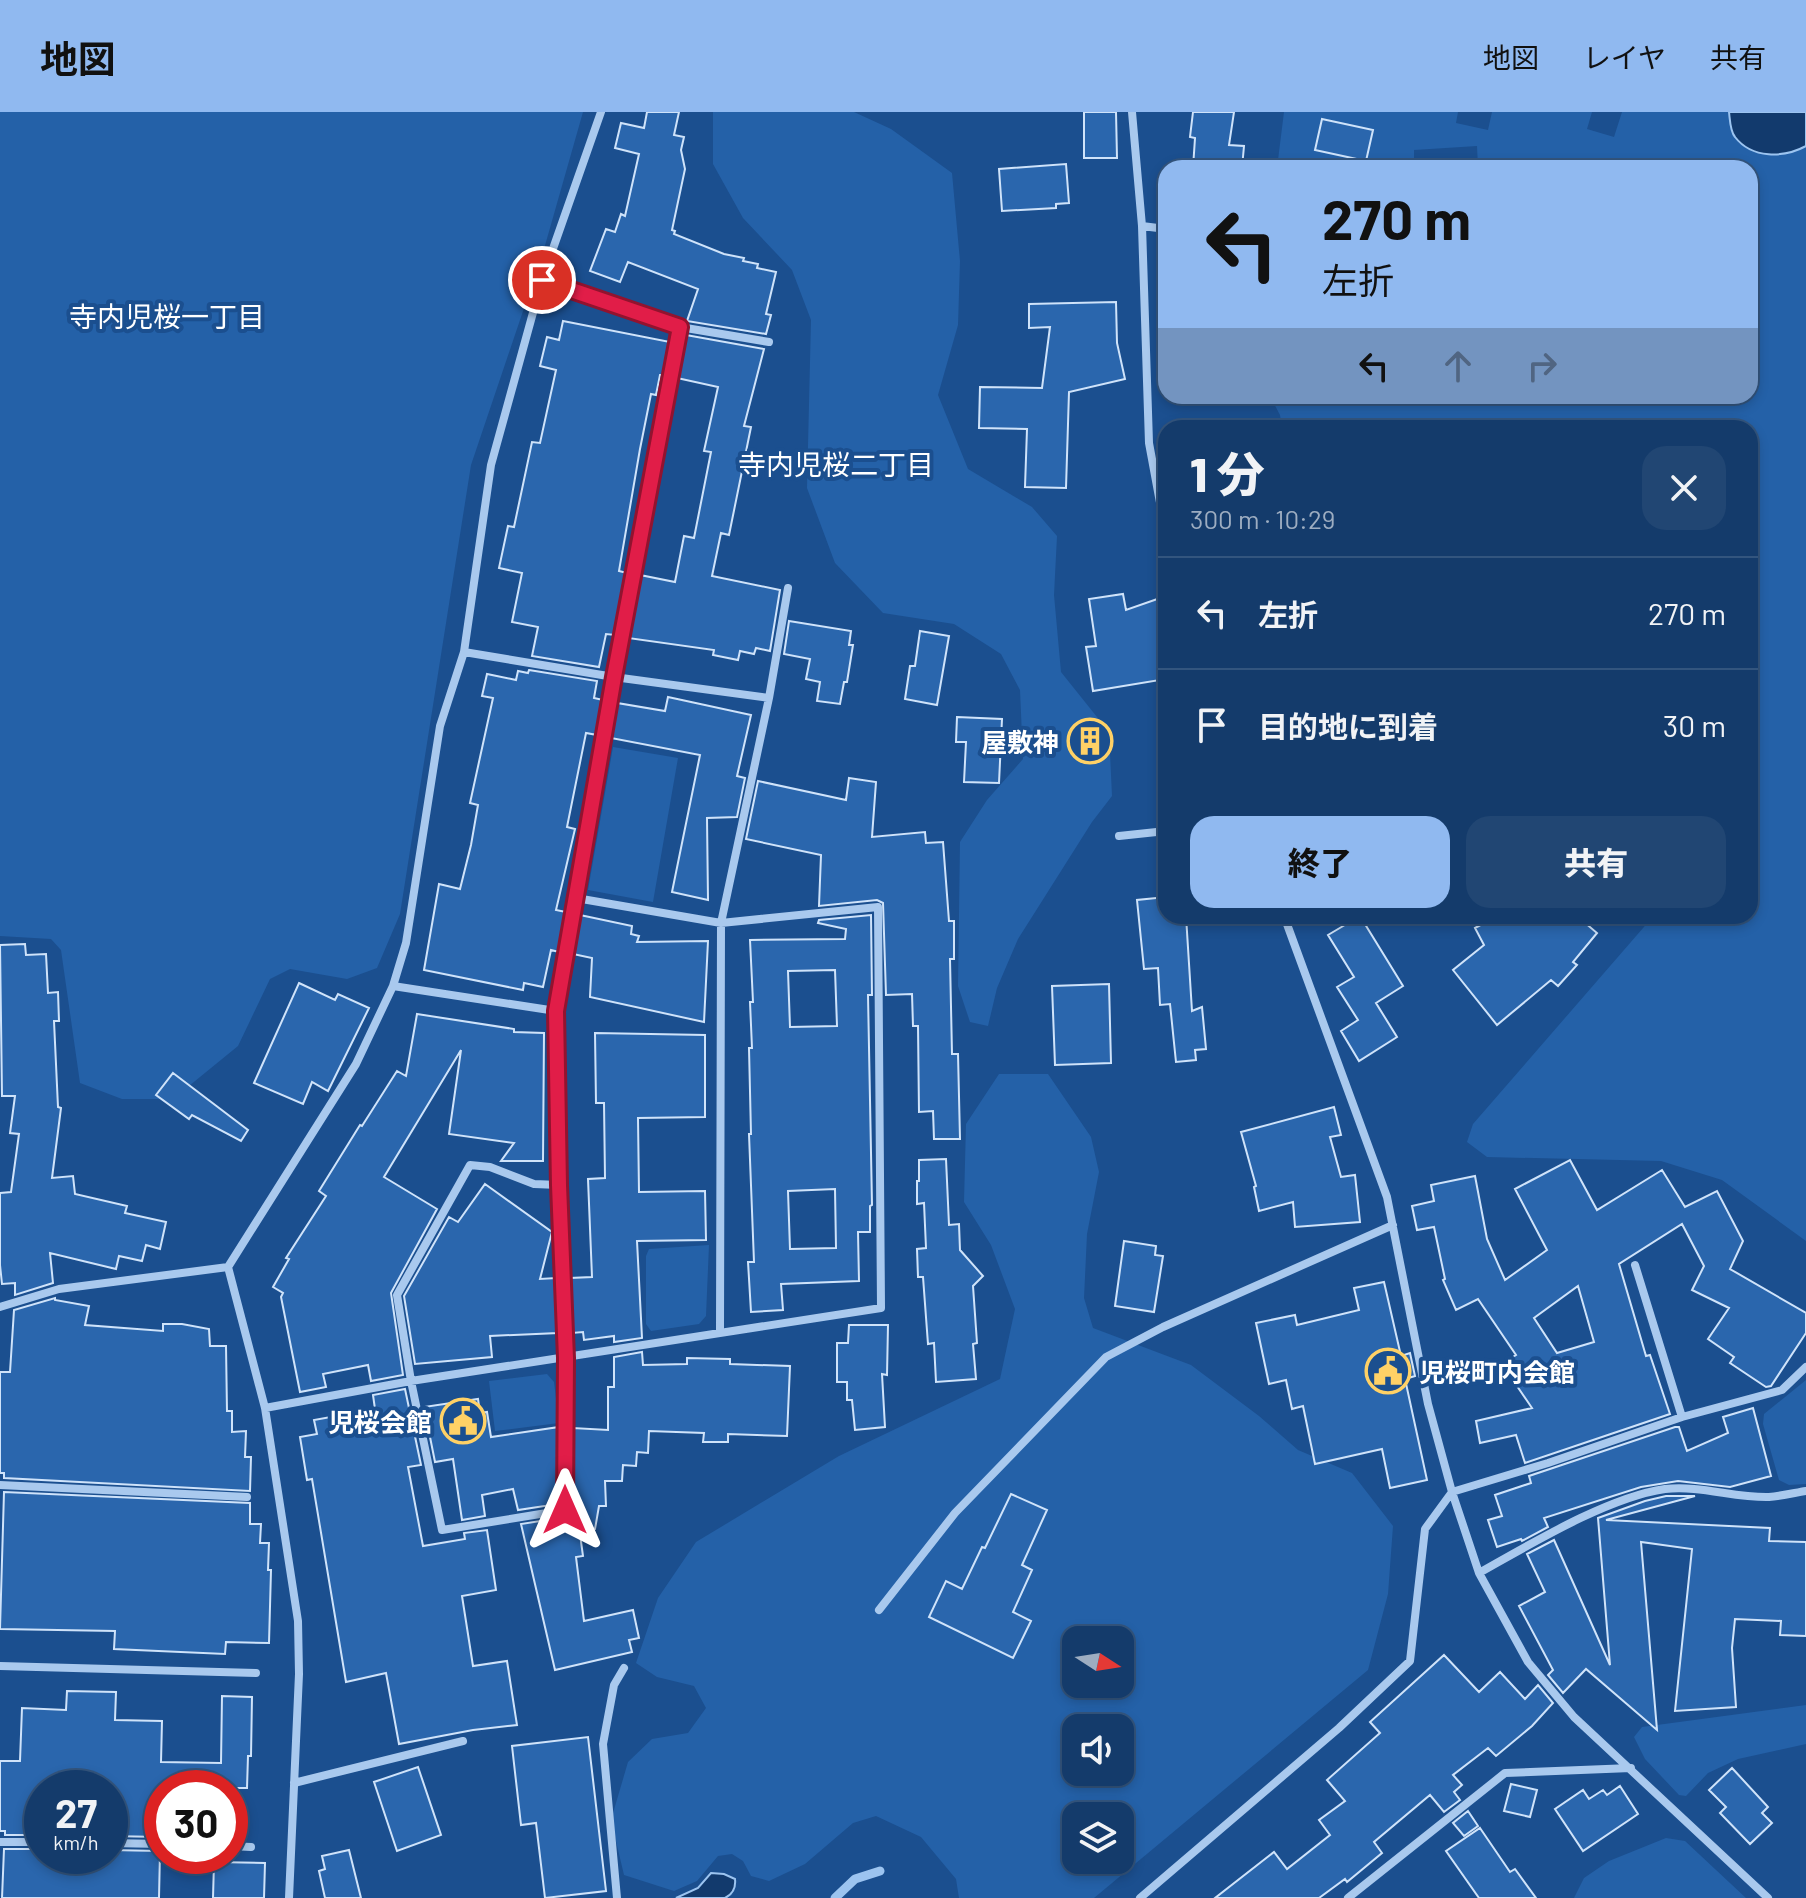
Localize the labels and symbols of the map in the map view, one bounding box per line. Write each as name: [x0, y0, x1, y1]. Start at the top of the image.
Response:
pin: [508, 246, 576, 314]
district label: 寺内児桜一丁目: [69, 299, 265, 333]
district label: 寺内児桜二丁目: [738, 447, 934, 481]
building icon: 屋敷神: [1066, 717, 1114, 765]
place label: 屋敷神: [981, 726, 1059, 757]
public building icon: 児桜町内会館: [1364, 1347, 1412, 1395]
place label: 児桜町内会館: [1419, 1356, 1575, 1387]
public building icon: 児桜会館: [439, 1397, 487, 1445]
place label: 児桜会館: [328, 1406, 432, 1437]
position arrow: [523, 1468, 607, 1552]
north arrow: [1062, 1626, 1134, 1698]
speed limit sign: 30: [144, 1770, 248, 1874]

